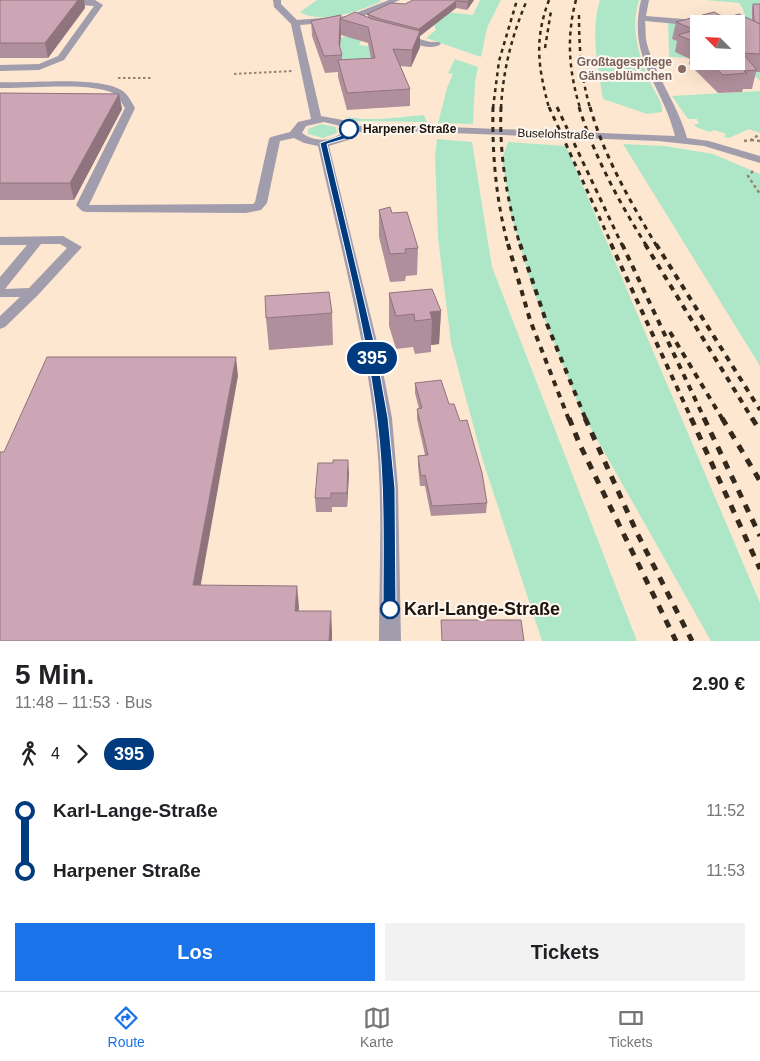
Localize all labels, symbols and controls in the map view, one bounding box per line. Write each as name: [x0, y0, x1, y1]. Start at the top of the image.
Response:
north arrow: [690, 15, 745, 70]
map controls: [690, 15, 745, 70]
place label: Großtagespflege Gänseblümchen: [577, 55, 672, 83]
marker: Großtagespflege Gänseblümchen: [676, 63, 688, 75]
marker: Harpener Straße: [339, 119, 359, 139]
place label: Harpener Straße: [363, 122, 457, 136]
street label: Buselohstraße: [517, 126, 595, 142]
line badge: 395: [343, 342, 401, 374]
text: 395: [357, 348, 387, 368]
marker: Karl-Lange-Straße: [380, 599, 400, 619]
place label: Karl-Lange-Straße: [404, 599, 560, 619]
text: 5 Min.: [15, 659, 94, 690]
text: 2.90 €: [692, 673, 745, 694]
text: 11:48 – 11:53 · Bus: [15, 694, 152, 711]
icon: walk: [15, 740, 43, 768]
icon: forward: [68, 740, 96, 768]
text: 395: [114, 744, 144, 764]
text: 4: [51, 745, 60, 762]
text: Karl-Lange-Straße: [53, 800, 218, 821]
text: 11:52: [706, 802, 745, 819]
text: Harpener Straße: [53, 860, 201, 881]
text: 11:53: [706, 862, 745, 879]
button: Los: [15, 923, 375, 981]
button: Tickets: [385, 923, 745, 981]
tab: Route: [108, 1004, 145, 1050]
tab: Karte: [360, 1004, 393, 1050]
tab: Tickets: [609, 1004, 652, 1050]

